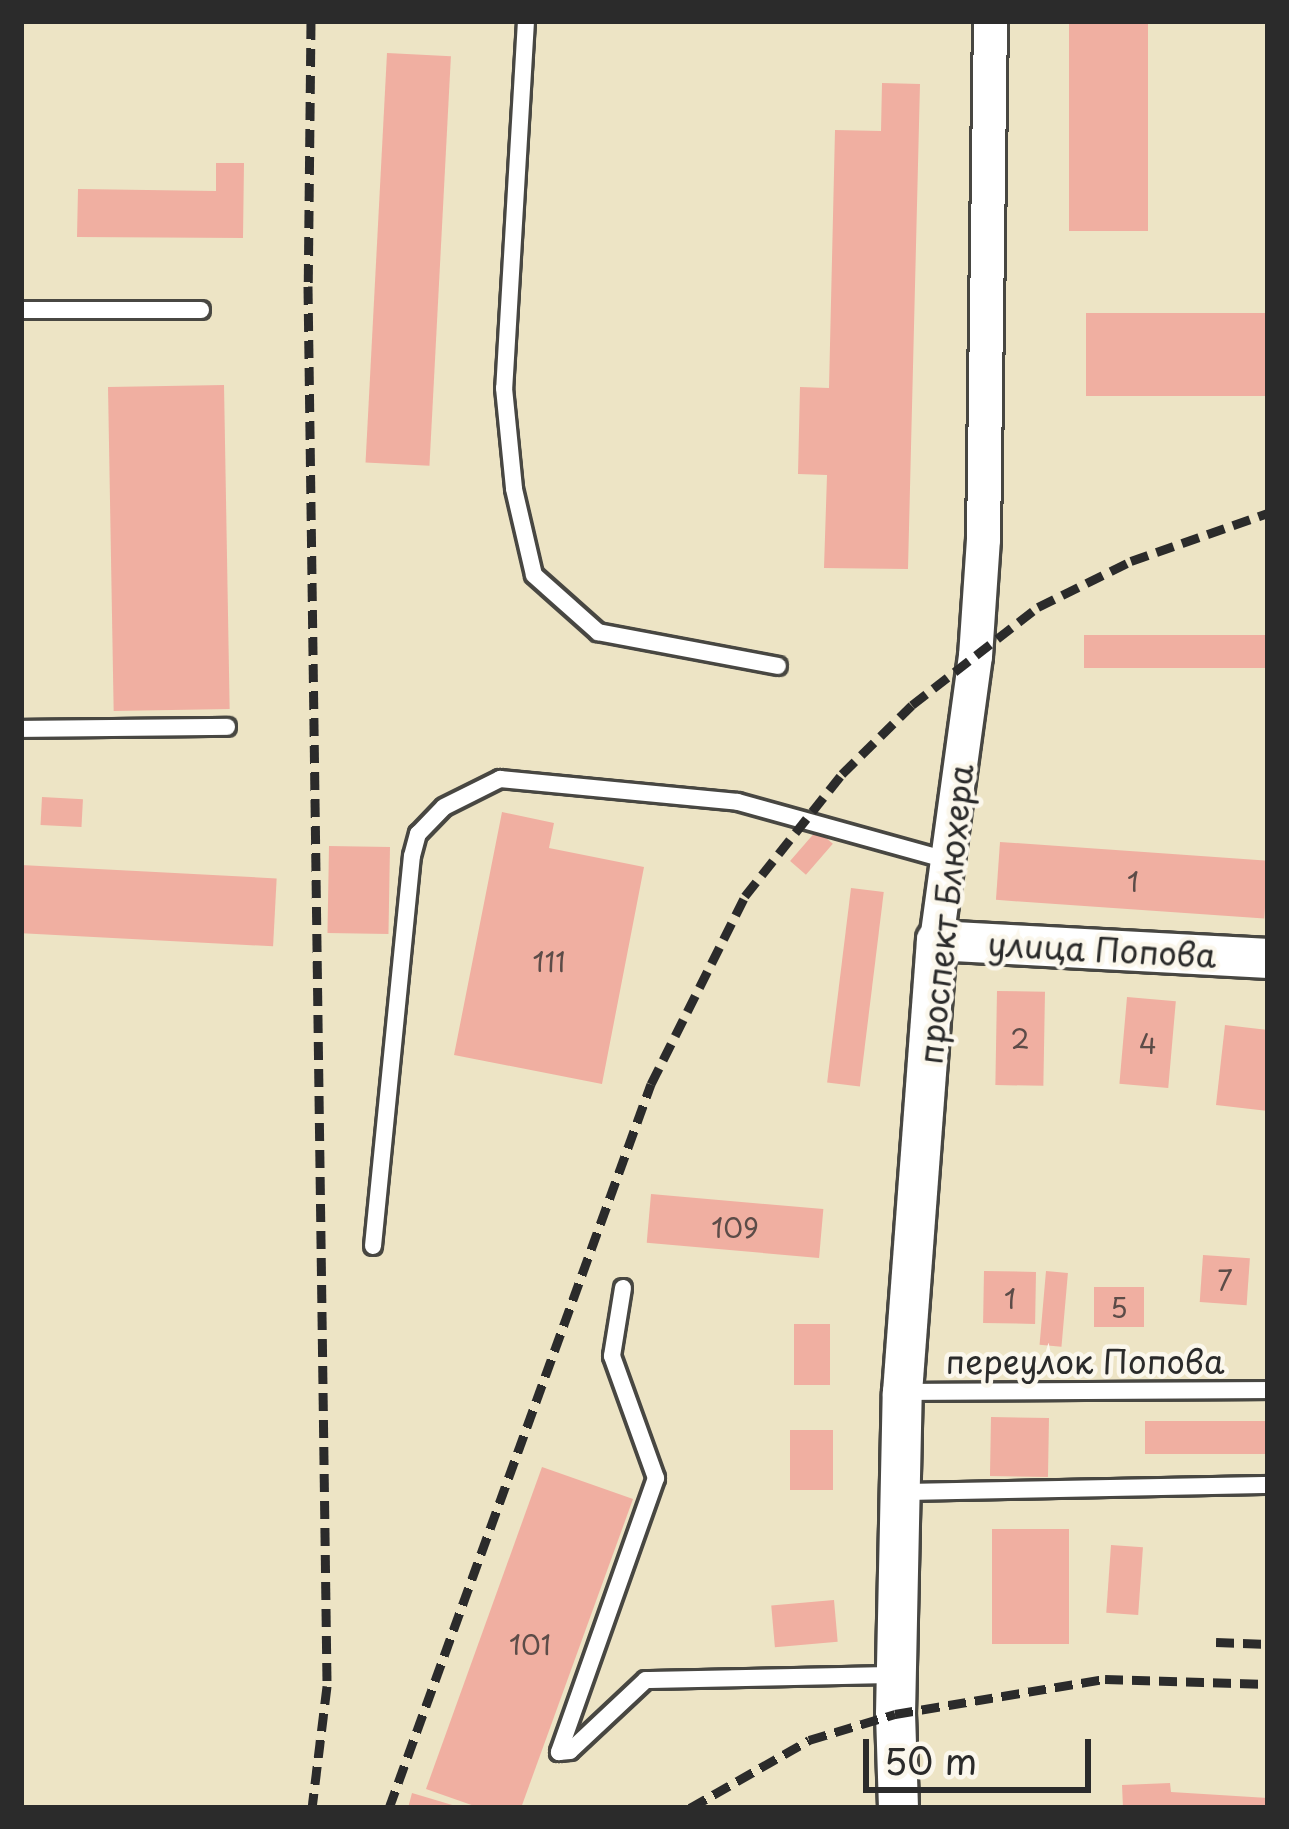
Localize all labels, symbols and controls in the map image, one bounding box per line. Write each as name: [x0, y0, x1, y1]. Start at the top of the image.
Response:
street label: проспект Блюхера: [909, 761, 981, 1067]
house number: 1: [1127, 865, 1139, 897]
street label: улица Попова: [985, 923, 1219, 975]
house number: 111: [533, 945, 565, 977]
house number: 2: [1010, 1022, 1030, 1054]
house number: 4: [1139, 1027, 1157, 1059]
house number: 109: [711, 1211, 759, 1243]
house number: 7: [1217, 1264, 1233, 1296]
house number: 1: [1004, 1282, 1016, 1314]
house number: 5: [1110, 1291, 1128, 1323]
street label: переулок Попова: [945, 1341, 1225, 1381]
house number: 101: [509, 1628, 551, 1660]
scale bar: [869, 1715, 1097, 1789]
text: 50 m: [884, 1733, 977, 1787]

